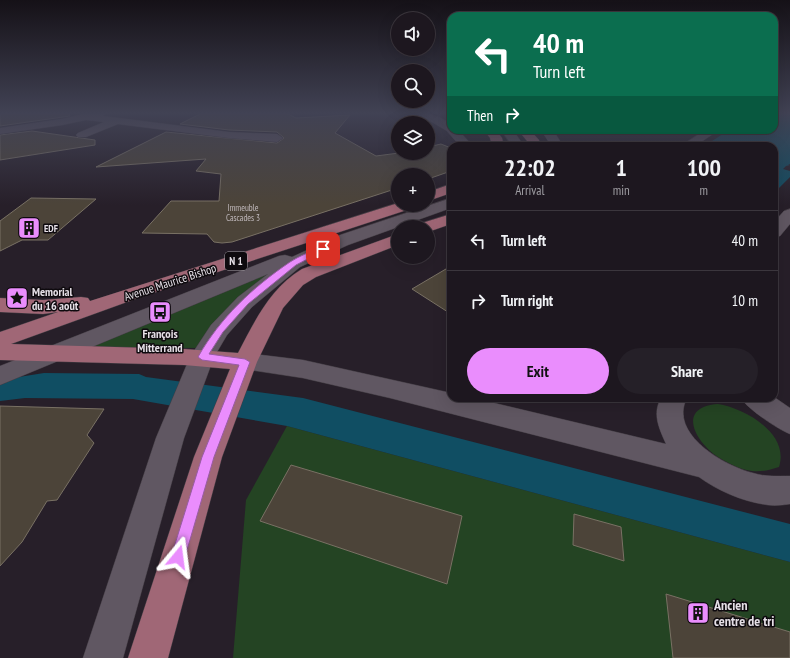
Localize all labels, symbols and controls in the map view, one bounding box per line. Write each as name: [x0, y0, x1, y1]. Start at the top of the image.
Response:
map controls: [391, 12, 435, 264]
button: sound: [391, 12, 435, 56]
text: 40 m: [533, 24, 584, 61]
icon: left: [467, 28, 519, 80]
text: Turn left: [533, 60, 585, 83]
button: search: [391, 64, 435, 108]
icon: right: [501, 104, 523, 126]
text: Then: [467, 106, 493, 125]
button: layers: [391, 116, 435, 160]
text: 22:02: [504, 152, 556, 183]
text: 1: [615, 152, 627, 183]
text: 100: [687, 152, 721, 183]
button: +: [391, 168, 435, 212]
text: Arrival: [515, 182, 545, 199]
text: min: [613, 182, 630, 199]
text: m: [700, 182, 708, 199]
house number: Immeuble Cascades 3: [226, 202, 260, 223]
building icon: EDF: [16, 215, 42, 241]
button: −: [391, 220, 435, 264]
place label: EDF: [44, 222, 58, 235]
icon: left: [467, 230, 489, 252]
text: Turn left: [501, 231, 546, 250]
text: 40 m: [732, 231, 758, 250]
pin: [306, 232, 340, 266]
icon: arrive: [312, 238, 334, 260]
road number: N 1: [225, 252, 247, 270]
street label: Avenue Maurice Bishop: [122, 260, 218, 304]
place label: Memorial du 16 août: [32, 284, 79, 313]
place icon: Memorial du 16 août: [4, 285, 30, 311]
icon: right: [467, 290, 489, 312]
text: Turn right: [501, 291, 553, 310]
text: 10 m: [732, 291, 758, 310]
bus stop icon: François Mitterrand: [147, 299, 173, 325]
place label: François Mitterrand: [137, 326, 183, 355]
button: Exit: [467, 348, 609, 394]
button: Share: [617, 348, 758, 394]
position arrow: [157, 536, 199, 578]
place label: Ancien centre de tri: [713, 596, 774, 630]
building icon: Ancien centre de tri: [685, 600, 711, 626]

